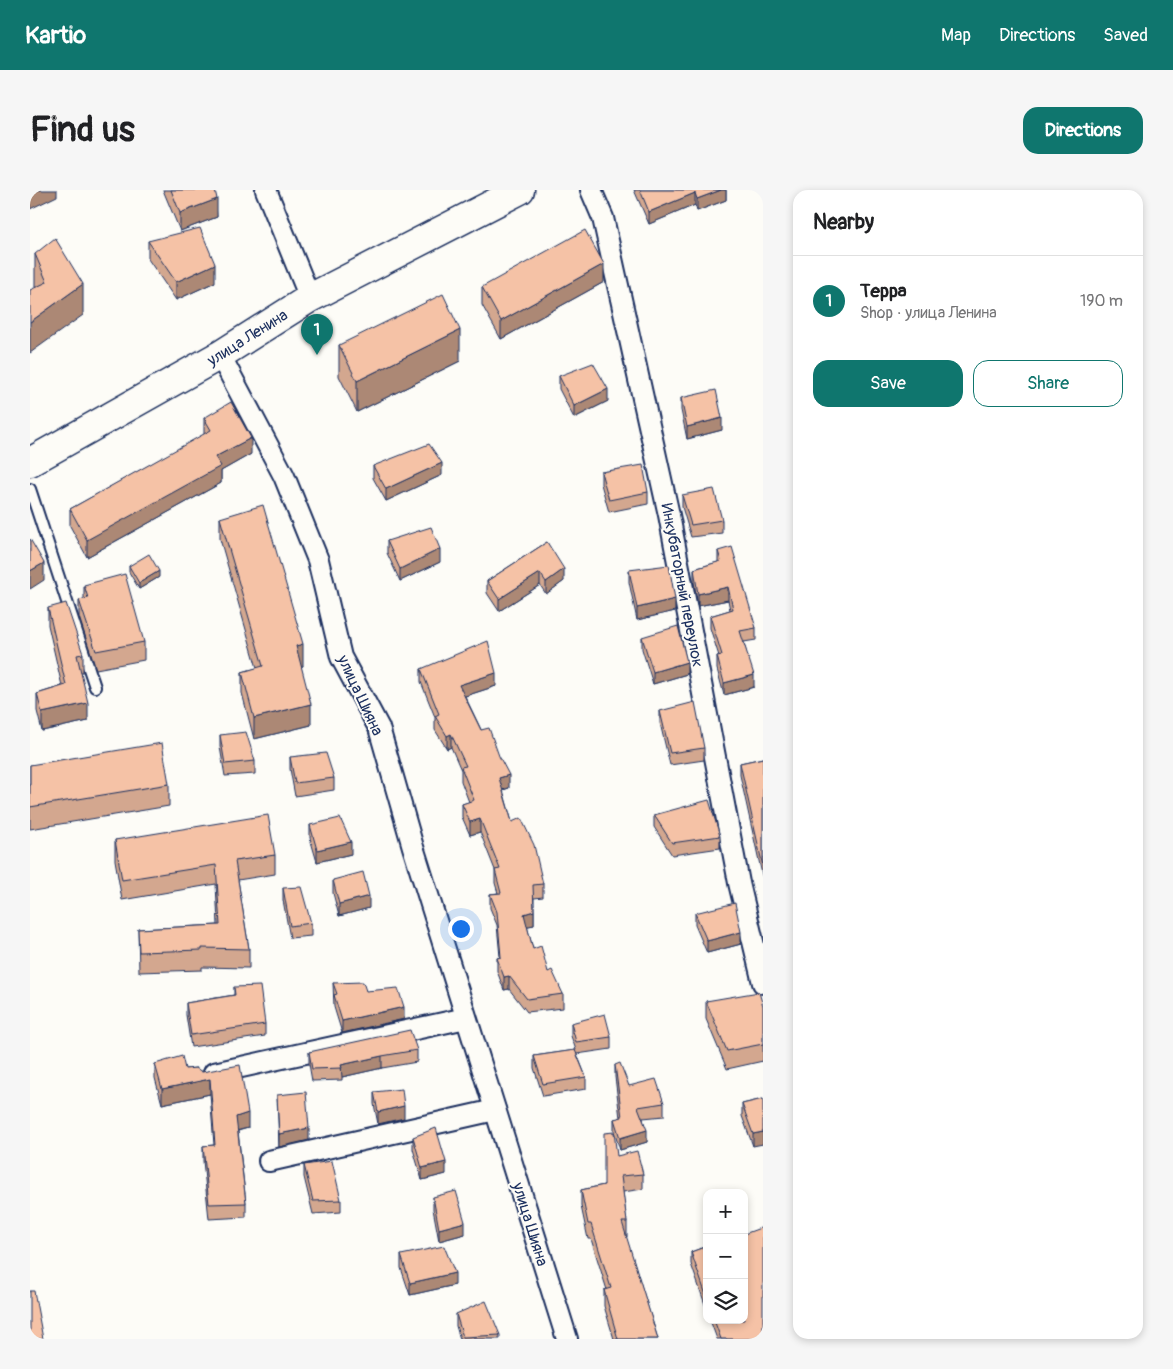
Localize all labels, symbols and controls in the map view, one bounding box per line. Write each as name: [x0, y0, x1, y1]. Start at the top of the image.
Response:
text: Kartio: [25, 21, 86, 50]
text: Map: [941, 24, 971, 47]
text: Directions: [999, 24, 1075, 47]
text: Saved: [1103, 24, 1148, 47]
button: Directions: [1023, 107, 1143, 154]
text: Find us: [30, 108, 135, 152]
text: Nearby: [813, 209, 874, 236]
text: Терра: [860, 279, 907, 303]
text: 1: [826, 291, 832, 311]
text: 190 m: [1080, 291, 1123, 311]
text: Shop · улица Ленина: [860, 303, 997, 323]
street label: улица Ленина: [203, 305, 292, 371]
pin: 1: [301, 314, 333, 355]
button: Save: [813, 360, 963, 407]
button: Share: [973, 360, 1123, 407]
street label: Инкубаторный переулок: [656, 502, 708, 669]
street label: улица Шияна: [332, 651, 387, 739]
your location: [448, 916, 474, 942]
street label: улица Шияна: [508, 1179, 552, 1269]
map controls: [703, 1189, 748, 1324]
button: +: [703, 1189, 748, 1234]
button: −: [703, 1234, 748, 1279]
button: layers: [703, 1279, 748, 1324]

